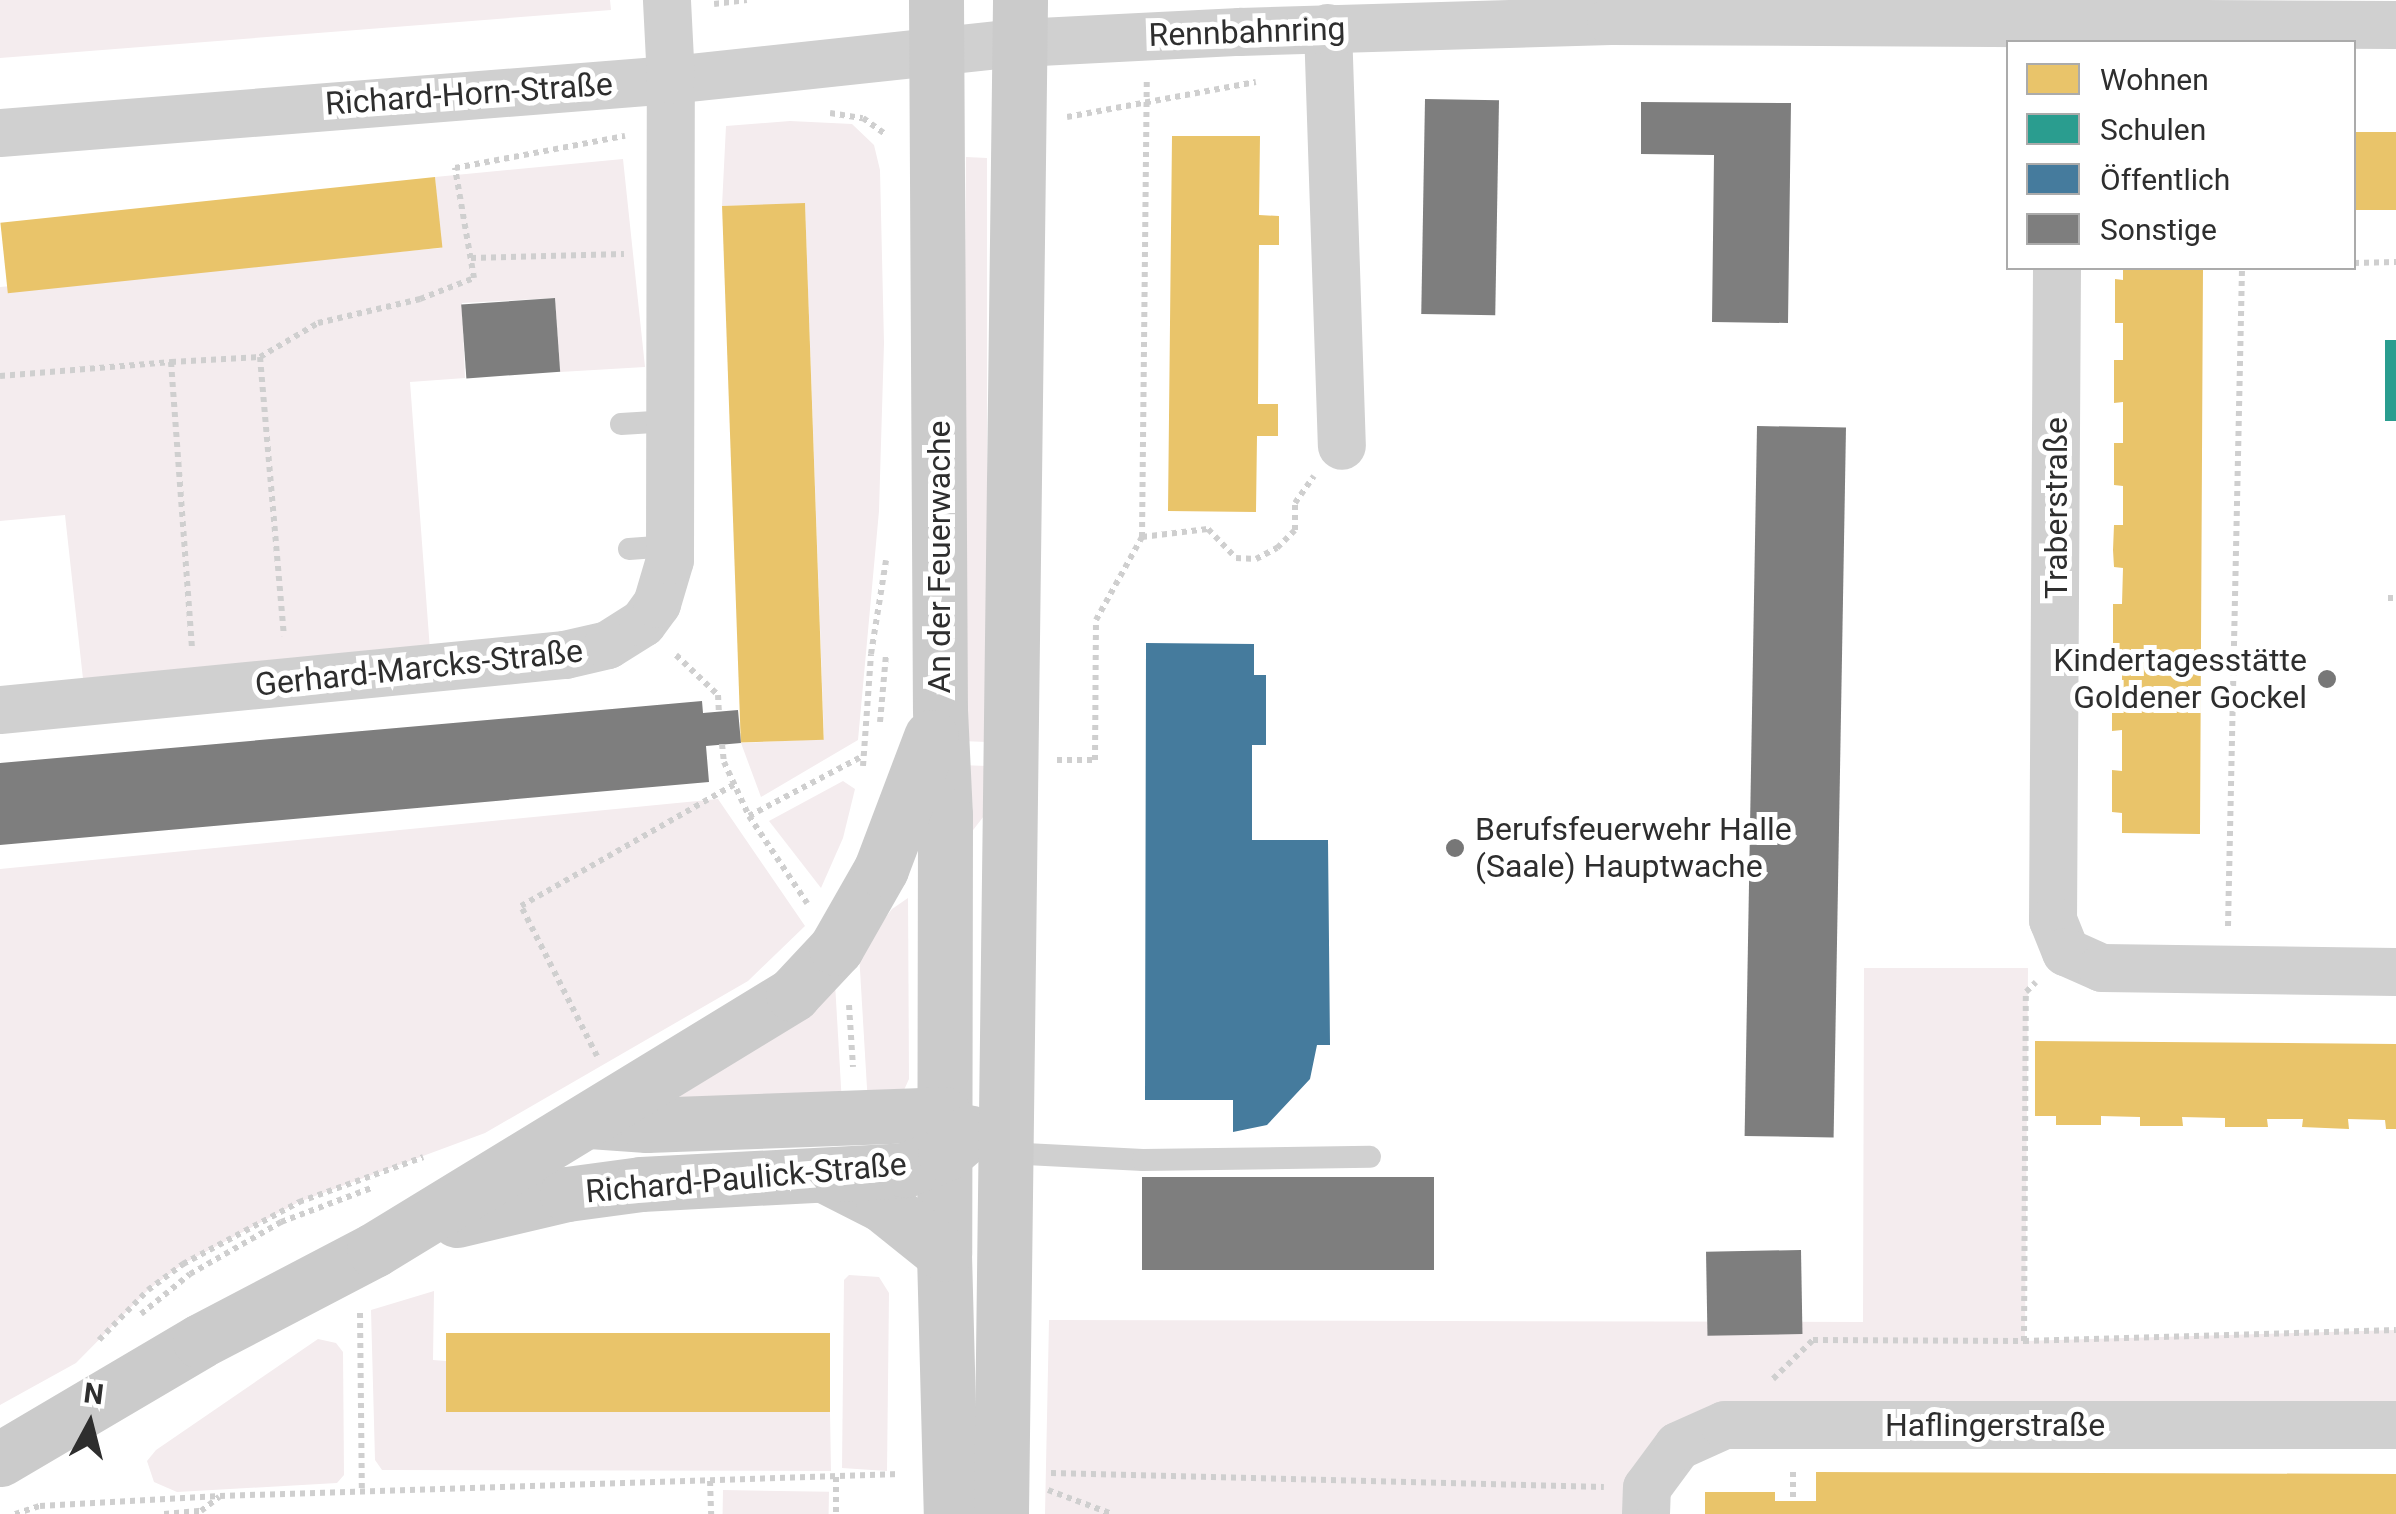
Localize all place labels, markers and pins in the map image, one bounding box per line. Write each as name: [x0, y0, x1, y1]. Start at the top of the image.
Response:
place label: Kindertagesstätte Goldener Gockel: [2053, 642, 2307, 717]
marker: Kindertagesstätte Goldener Gockel: [2316, 668, 2338, 690]
place label: Berufsfeuerwehr Halle (Saale) Hauptwache: [1475, 811, 1792, 886]
marker: Berufsfeuerwehr Halle (Saale) Hauptwache: [1444, 837, 1466, 859]

